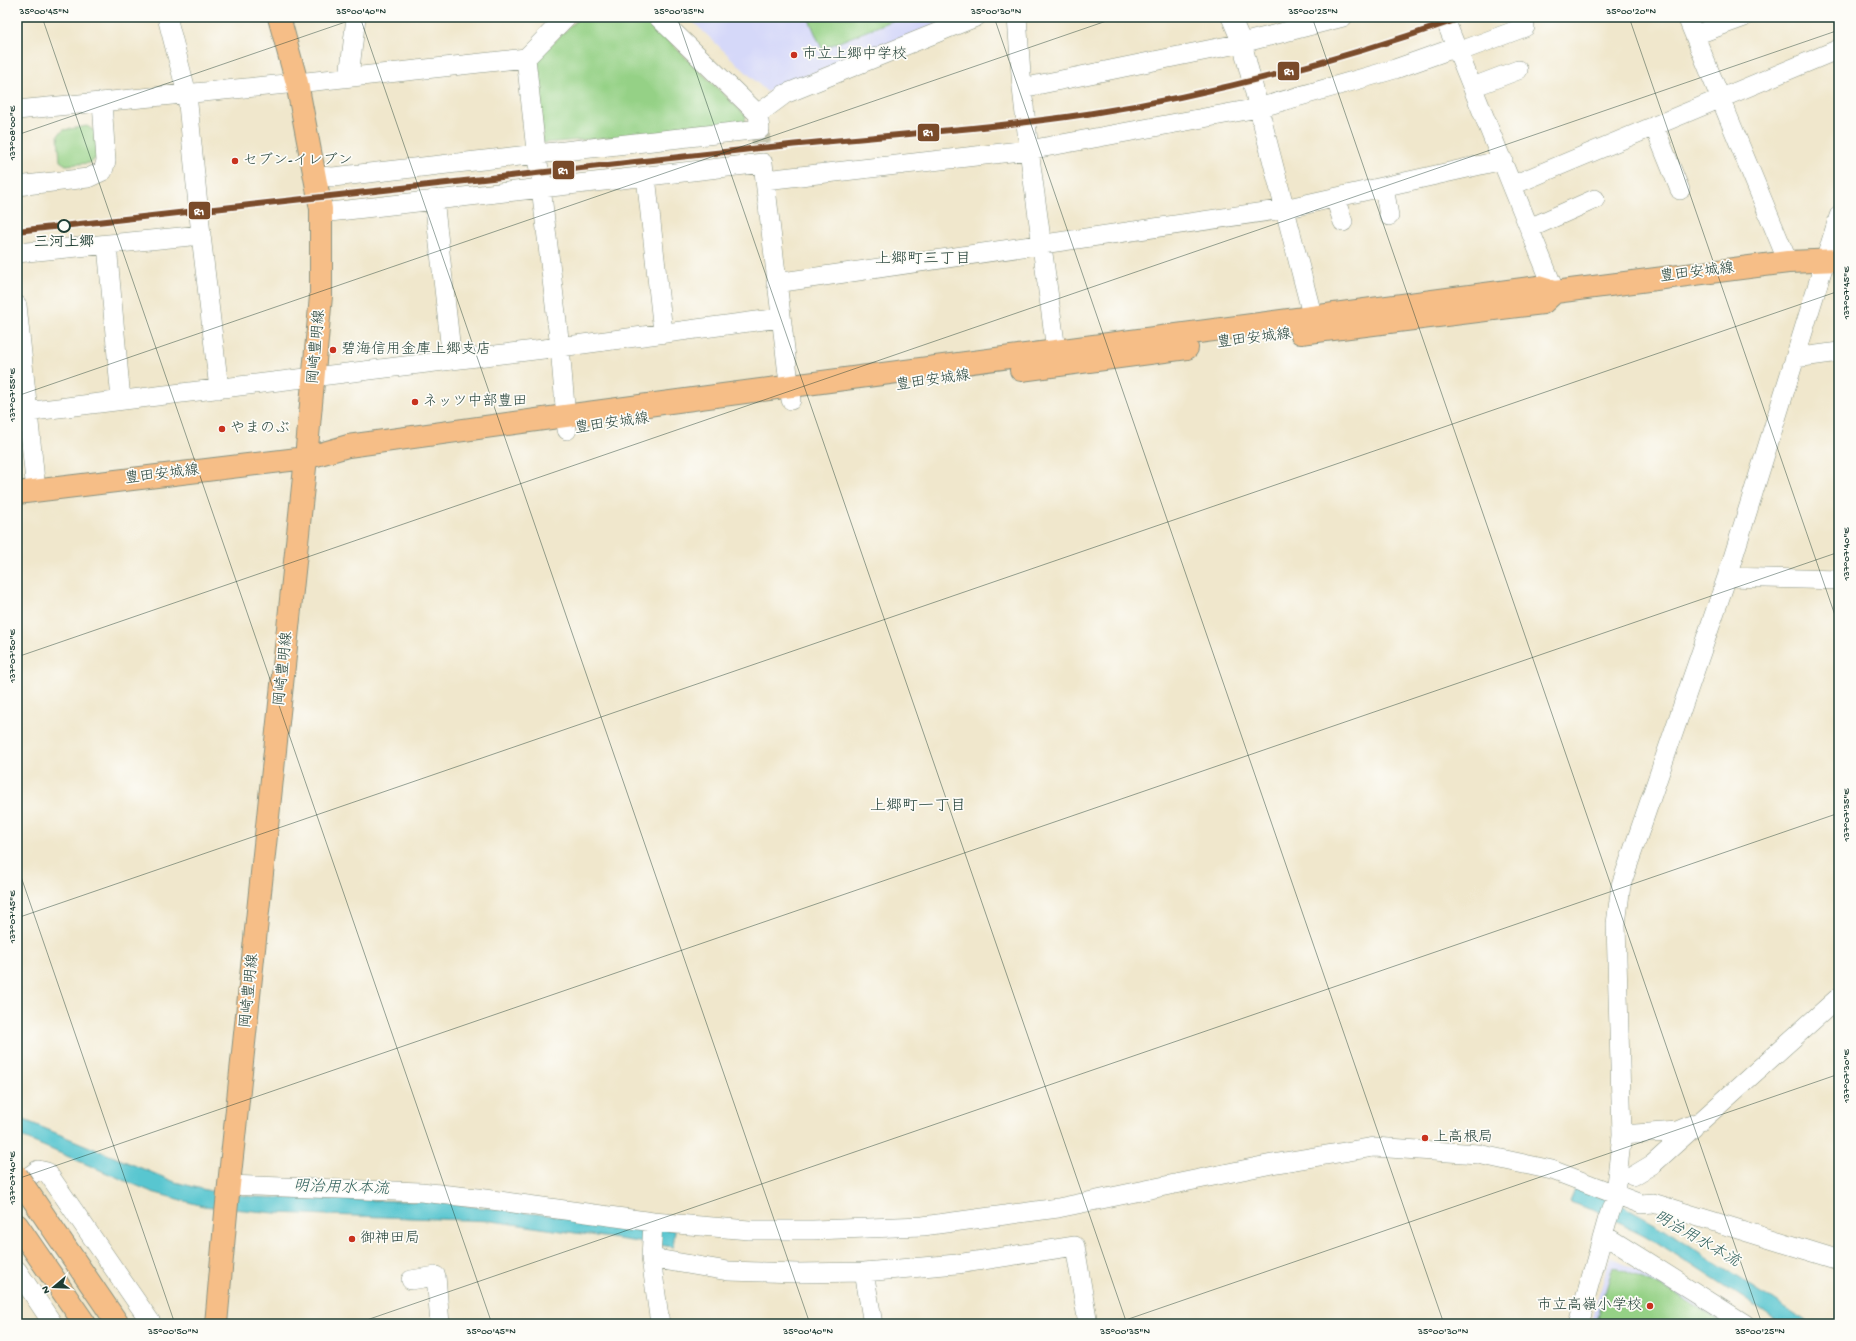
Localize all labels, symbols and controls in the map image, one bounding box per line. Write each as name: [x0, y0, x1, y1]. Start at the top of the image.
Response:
text: 35°00'45"N: [18, 6, 69, 18]
text: 35°00'40"N: [335, 6, 386, 18]
text: 35°00'35"N: [653, 6, 704, 18]
text: 35°00'30"N: [970, 6, 1022, 18]
text: 35°00'25"N: [1287, 6, 1338, 18]
text: 35°00'20"N: [1605, 6, 1657, 18]
place label: 市立上郷中学校: [802, 45, 907, 64]
marker: 市立上郷中学校: [789, 50, 799, 60]
line badge: R1: [1277, 61, 1300, 81]
text: R1: [1283, 67, 1294, 79]
text: 137°08'00"E: [7, 105, 19, 161]
line badge: R1: [917, 123, 940, 142]
text: R1: [922, 128, 933, 140]
place label: セブン-イレブン: [243, 152, 353, 170]
marker: セブン-イレブン: [230, 156, 240, 166]
line badge: R1: [552, 160, 575, 180]
text: R1: [557, 166, 568, 178]
line badge: R1: [188, 201, 211, 220]
text: R1: [193, 207, 204, 219]
marker: 三河上郷: [57, 219, 71, 233]
place label: 三河上郷: [34, 234, 94, 252]
district label: 上郷町三丁目: [875, 250, 971, 270]
street label: 豊田安城線: [1659, 259, 1735, 287]
text: 137°07'45"E: [1841, 266, 1853, 320]
street label: 岡崎豊明線: [304, 309, 329, 385]
street label: 豊田安城線: [1216, 325, 1292, 353]
place label: 碧海信用金庫上郷支店: [341, 340, 491, 359]
marker: 碧海信用金庫上郷支店: [328, 345, 338, 355]
street label: 豊田安城線: [894, 366, 971, 395]
text: 137°07'55"E: [7, 368, 19, 423]
place label: ネッツ中部豊田: [423, 392, 527, 411]
marker: ネッツ中部豊田: [410, 397, 420, 407]
street label: 豊田安城線: [573, 409, 650, 438]
place label: やまのぶ: [230, 420, 290, 438]
marker: やまのぶ: [217, 424, 227, 434]
street label: 豊田安城線: [124, 461, 200, 489]
text: 137°07'40"E: [1841, 527, 1853, 582]
text: 137°07'50"E: [7, 628, 19, 684]
street label: 岡崎豊明線: [270, 631, 297, 707]
text: 137°07'35"E: [1841, 788, 1853, 843]
district label: 上郷町一丁目: [870, 797, 966, 817]
text: 137°07'45"E: [7, 890, 19, 944]
street label: 岡崎豊明線: [236, 953, 263, 1029]
text: 137°07'30"E: [1841, 1048, 1853, 1104]
place label: 上高根局: [1433, 1128, 1493, 1147]
marker: 上高根局: [1420, 1133, 1430, 1143]
text: 137°07'40"E: [7, 1151, 19, 1206]
water label: 明治用水本流: [293, 1177, 390, 1200]
water label: 明治用水本流: [1650, 1207, 1744, 1273]
place label: 御神田局: [360, 1229, 420, 1248]
marker: 御神田局: [347, 1234, 357, 1244]
north arrow: [34, 1267, 74, 1307]
text: N: [40, 1284, 53, 1295]
place label: 市立高嶺小学校: [1537, 1296, 1642, 1315]
marker: 市立高嶺小学校: [1645, 1301, 1655, 1311]
text: 35°00'50"N: [147, 1326, 199, 1338]
text: 35°00'45"N: [465, 1326, 516, 1338]
text: 35°00'40"N: [782, 1326, 833, 1338]
text: 35°00'35"N: [1099, 1326, 1150, 1338]
text: 35°00'30"N: [1417, 1326, 1469, 1338]
text: 35°00'25"N: [1734, 1326, 1785, 1338]

